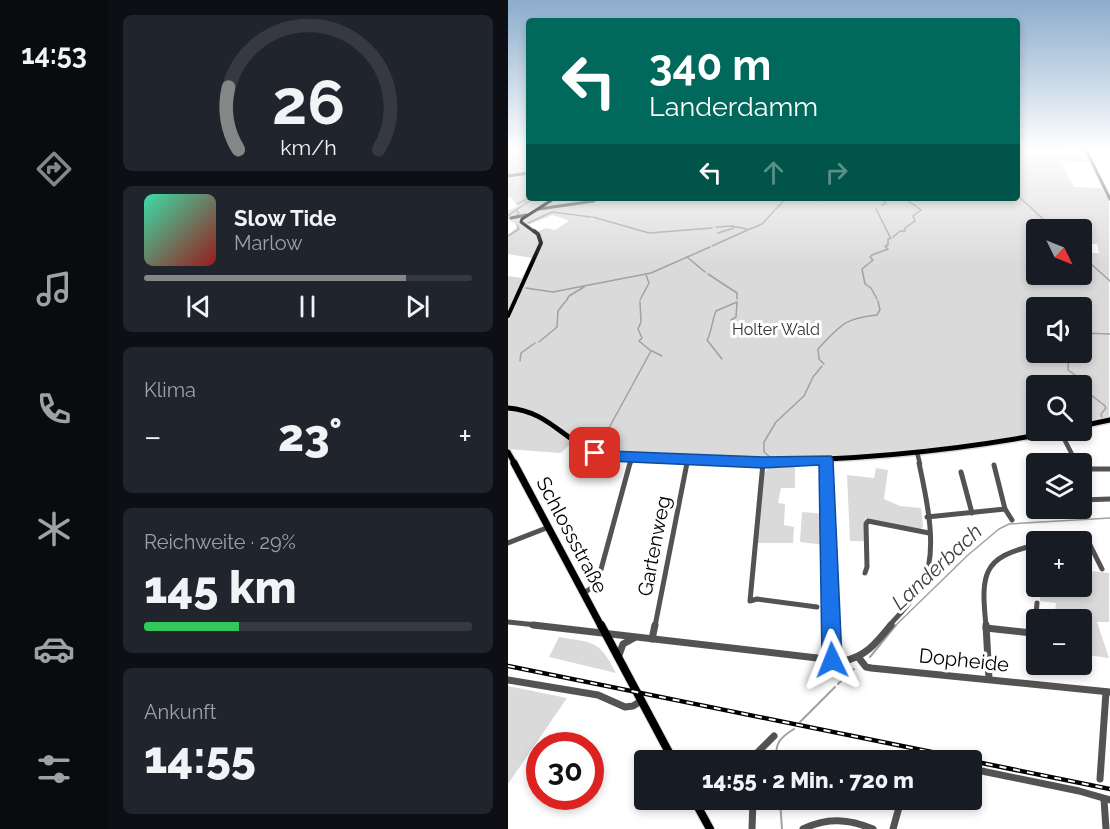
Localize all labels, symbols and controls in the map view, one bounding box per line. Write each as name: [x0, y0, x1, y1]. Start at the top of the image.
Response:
text: 14:53: [21, 39, 87, 70]
text: 340 m: [649, 41, 771, 90]
icon: left: [550, 42, 628, 120]
text: 26: [271, 65, 345, 139]
text: Landerdamm: [649, 91, 818, 122]
text: km/h: [280, 135, 336, 160]
icon: directions: [33, 148, 75, 190]
icon: left: [694, 156, 727, 189]
icon: ahead: [757, 156, 790, 189]
icon: right: [820, 156, 853, 189]
text: Slow Tide: [234, 205, 336, 231]
north arrow: [1026, 219, 1092, 285]
map controls: [1026, 219, 1092, 675]
text: Marlow: [234, 231, 303, 255]
icon: music: [33, 268, 75, 310]
icon: previous: [182, 290, 215, 323]
icon: pause: [291, 290, 324, 323]
icon: next: [401, 290, 434, 323]
button: sound: [1026, 297, 1092, 363]
park label: Holter Wald: [732, 320, 820, 339]
button: search: [1026, 375, 1092, 441]
text: Klima: [144, 378, 196, 402]
icon: phone: [33, 388, 75, 430]
text: 23°: [278, 409, 342, 462]
text: −: [144, 417, 162, 456]
text: +: [458, 417, 472, 456]
pin: [569, 427, 620, 478]
icon: arrive: [578, 436, 611, 469]
button: layers: [1026, 453, 1092, 519]
street label: Schlossstraße: [531, 473, 613, 598]
street label: Gartenweg: [632, 494, 676, 598]
icon: climate: [33, 508, 75, 550]
water label: Landerbach: [886, 519, 987, 615]
text: Reichweite · 29%: [144, 530, 296, 554]
button: +: [1026, 531, 1092, 597]
text: 145 km: [144, 561, 297, 614]
button: −: [1026, 609, 1092, 675]
icon: car: [33, 628, 75, 670]
position arrow: [800, 628, 864, 692]
street label: Dopheide: [918, 643, 1011, 677]
text: Ankunft: [144, 700, 217, 724]
text: 14:55: [144, 731, 256, 784]
speed limit sign: 30: [526, 732, 604, 810]
icon: filters: [33, 748, 75, 790]
text: 14:55 · 2 Min. · 720 m: [702, 767, 914, 793]

